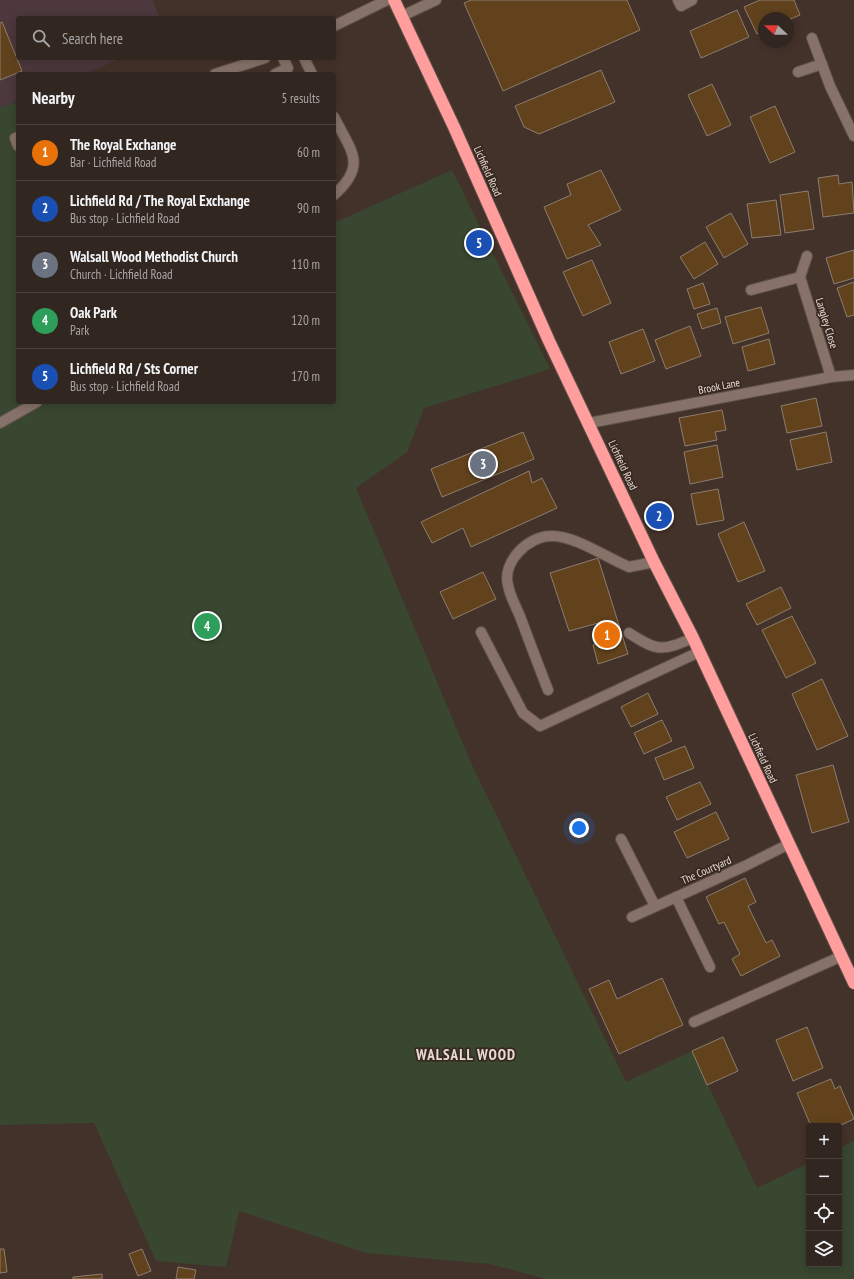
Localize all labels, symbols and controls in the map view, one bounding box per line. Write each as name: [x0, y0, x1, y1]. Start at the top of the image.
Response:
north arrow: [758, 12, 794, 48]
search box: [16, 16, 336, 60]
icon: search: [30, 27, 52, 49]
text: Search here: [62, 29, 123, 48]
text: Nearby: [32, 87, 75, 109]
text: 5 results: [281, 90, 320, 107]
text: The Royal Exchange: [70, 135, 176, 154]
text: 1: [42, 144, 48, 161]
text: 60 m: [297, 144, 320, 161]
street label: Lichfield Road: [471, 144, 505, 198]
text: Bar · Lichfield Road: [70, 154, 156, 171]
text: Lichfield Rd / The Royal Exchange: [70, 191, 250, 210]
text: 2: [42, 200, 48, 217]
text: 90 m: [297, 200, 320, 217]
text: Bus stop · Lichfield Road: [70, 210, 180, 227]
pin: 5: [466, 228, 492, 258]
text: Walsall Wood Methodist Church: [70, 247, 238, 266]
text: 3: [42, 256, 48, 273]
text: 110 m: [291, 256, 320, 273]
text: Church · Lichfield Road: [70, 266, 173, 283]
street label: Langley Close: [813, 296, 841, 350]
text: Oak Park: [70, 303, 117, 322]
text: 4: [42, 312, 48, 329]
text: 120 m: [291, 312, 320, 329]
text: Park: [70, 322, 89, 339]
text: Lichfield Rd / Sts Corner: [70, 359, 198, 378]
text: 5: [42, 368, 48, 385]
text: 170 m: [291, 368, 320, 385]
street label: Brook Lane: [697, 375, 742, 397]
text: Bus stop · Lichfield Road: [70, 378, 180, 395]
street label: Lichfield Road: [605, 438, 641, 492]
pin: 3: [470, 449, 496, 479]
pin: 2: [646, 501, 672, 531]
pin: 4: [194, 611, 220, 641]
pin: 1: [594, 620, 620, 650]
street label: Lichfield Road: [745, 731, 781, 785]
your location: [569, 818, 589, 838]
street label: The Courtyard: [679, 853, 733, 887]
district label: WALSALL WOOD: [415, 1045, 516, 1064]
map controls: [806, 1123, 842, 1267]
button: +: [806, 1123, 842, 1159]
button: −: [806, 1159, 842, 1195]
button: locate: [806, 1195, 842, 1231]
button: layers: [806, 1231, 842, 1267]

